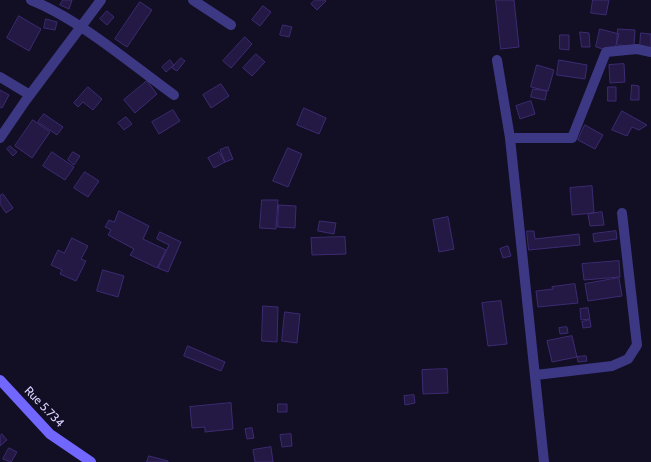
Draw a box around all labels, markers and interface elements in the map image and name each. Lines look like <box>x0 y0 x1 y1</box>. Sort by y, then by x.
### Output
street label: Rue 5.734 <box>21 384 67 430</box>

